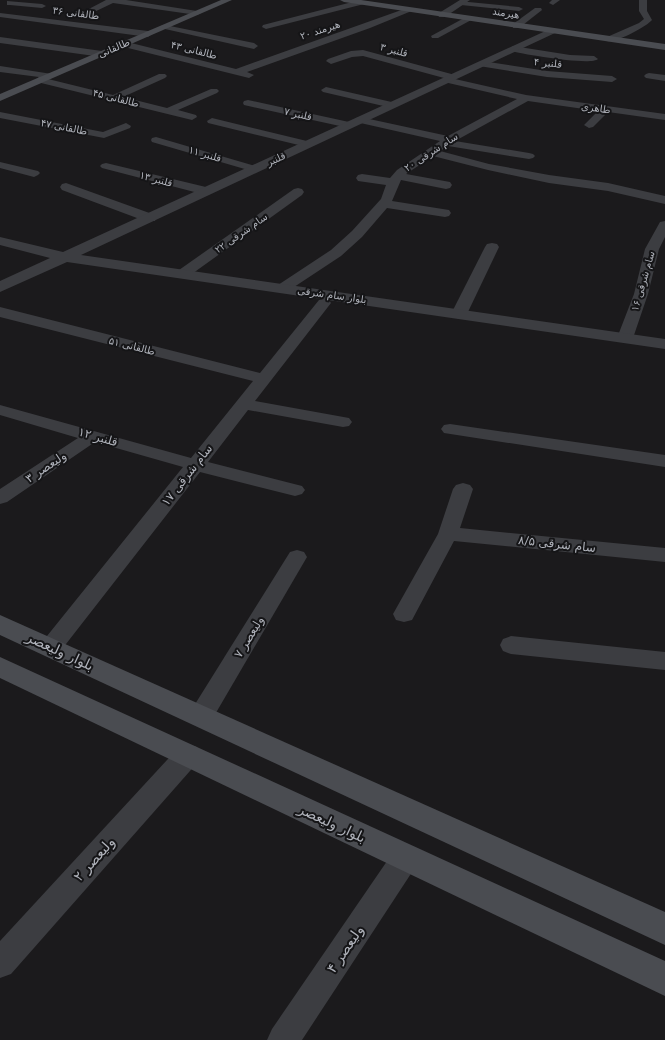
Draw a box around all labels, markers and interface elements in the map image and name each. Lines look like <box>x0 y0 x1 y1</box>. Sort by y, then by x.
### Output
street label: طالقانی ۳۶ <box>52 5 100 21</box>
street label: هیرمند <box>492 5 520 21</box>
street label: هیرمند ۲۰ <box>299 18 341 42</box>
street label: طالقانی <box>97 36 132 60</box>
street label: طالقانی ۴۳ <box>170 39 218 61</box>
street label: قلنبر ۳ <box>379 41 409 59</box>
street label: قلنبر ۴ <box>533 56 563 70</box>
street label: طالقانی ۴۵ <box>92 87 140 109</box>
street label: طاهری <box>581 100 611 116</box>
street label: قلنبر ۷ <box>283 105 313 123</box>
street label: طالقانی ۴۷ <box>40 117 88 137</box>
street label: سام شرقی ۲۰ <box>402 131 460 173</box>
street label: قلنبر ۱۱ <box>187 144 223 164</box>
street label: قلنبر <box>264 150 287 169</box>
street label: قلنبر ۱۳ <box>138 169 174 189</box>
street label: سام شرقی ۲۲ <box>213 211 269 255</box>
street label: سام شرقی ۱۶ <box>629 250 657 312</box>
street label: بلوار سام شرقی <box>297 285 367 305</box>
street label: طالقانی ۵۱ <box>108 335 156 357</box>
street label: قلنبر ۱۲ <box>76 425 119 450</box>
street label: سام شرقی ۱۷ <box>159 442 216 509</box>
street label: ولیعصر ۳ <box>23 448 70 487</box>
street label: سام شرقی ۸/۵ <box>517 533 597 556</box>
street label: ولیعصر ۷ <box>231 614 268 661</box>
street label: بلوار ولیعصر <box>22 628 96 675</box>
street label: بلوار ولیعصر <box>294 800 368 847</box>
street label: ولیعصر ۲ <box>70 834 119 885</box>
street label: ولیعصر ۴ <box>323 922 368 976</box>

